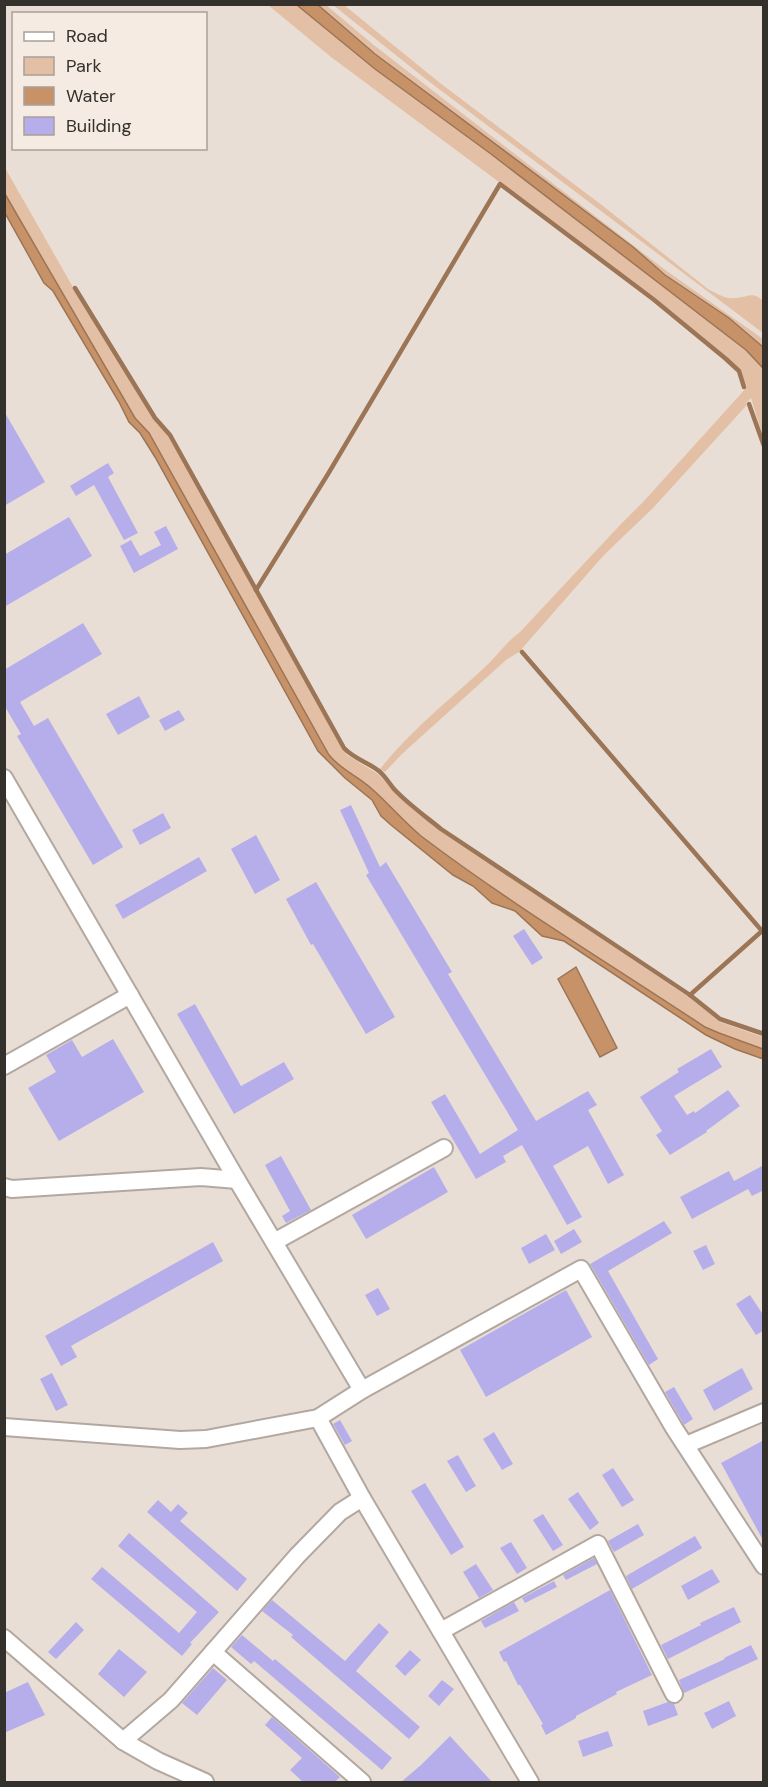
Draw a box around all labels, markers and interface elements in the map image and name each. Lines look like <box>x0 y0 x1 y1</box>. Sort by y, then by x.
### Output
legend <box>12 12 207 150</box>
text: Road <box>66 24 108 48</box>
text: Park <box>66 54 102 78</box>
text: Water <box>66 84 116 108</box>
text: Building <box>66 114 131 138</box>

